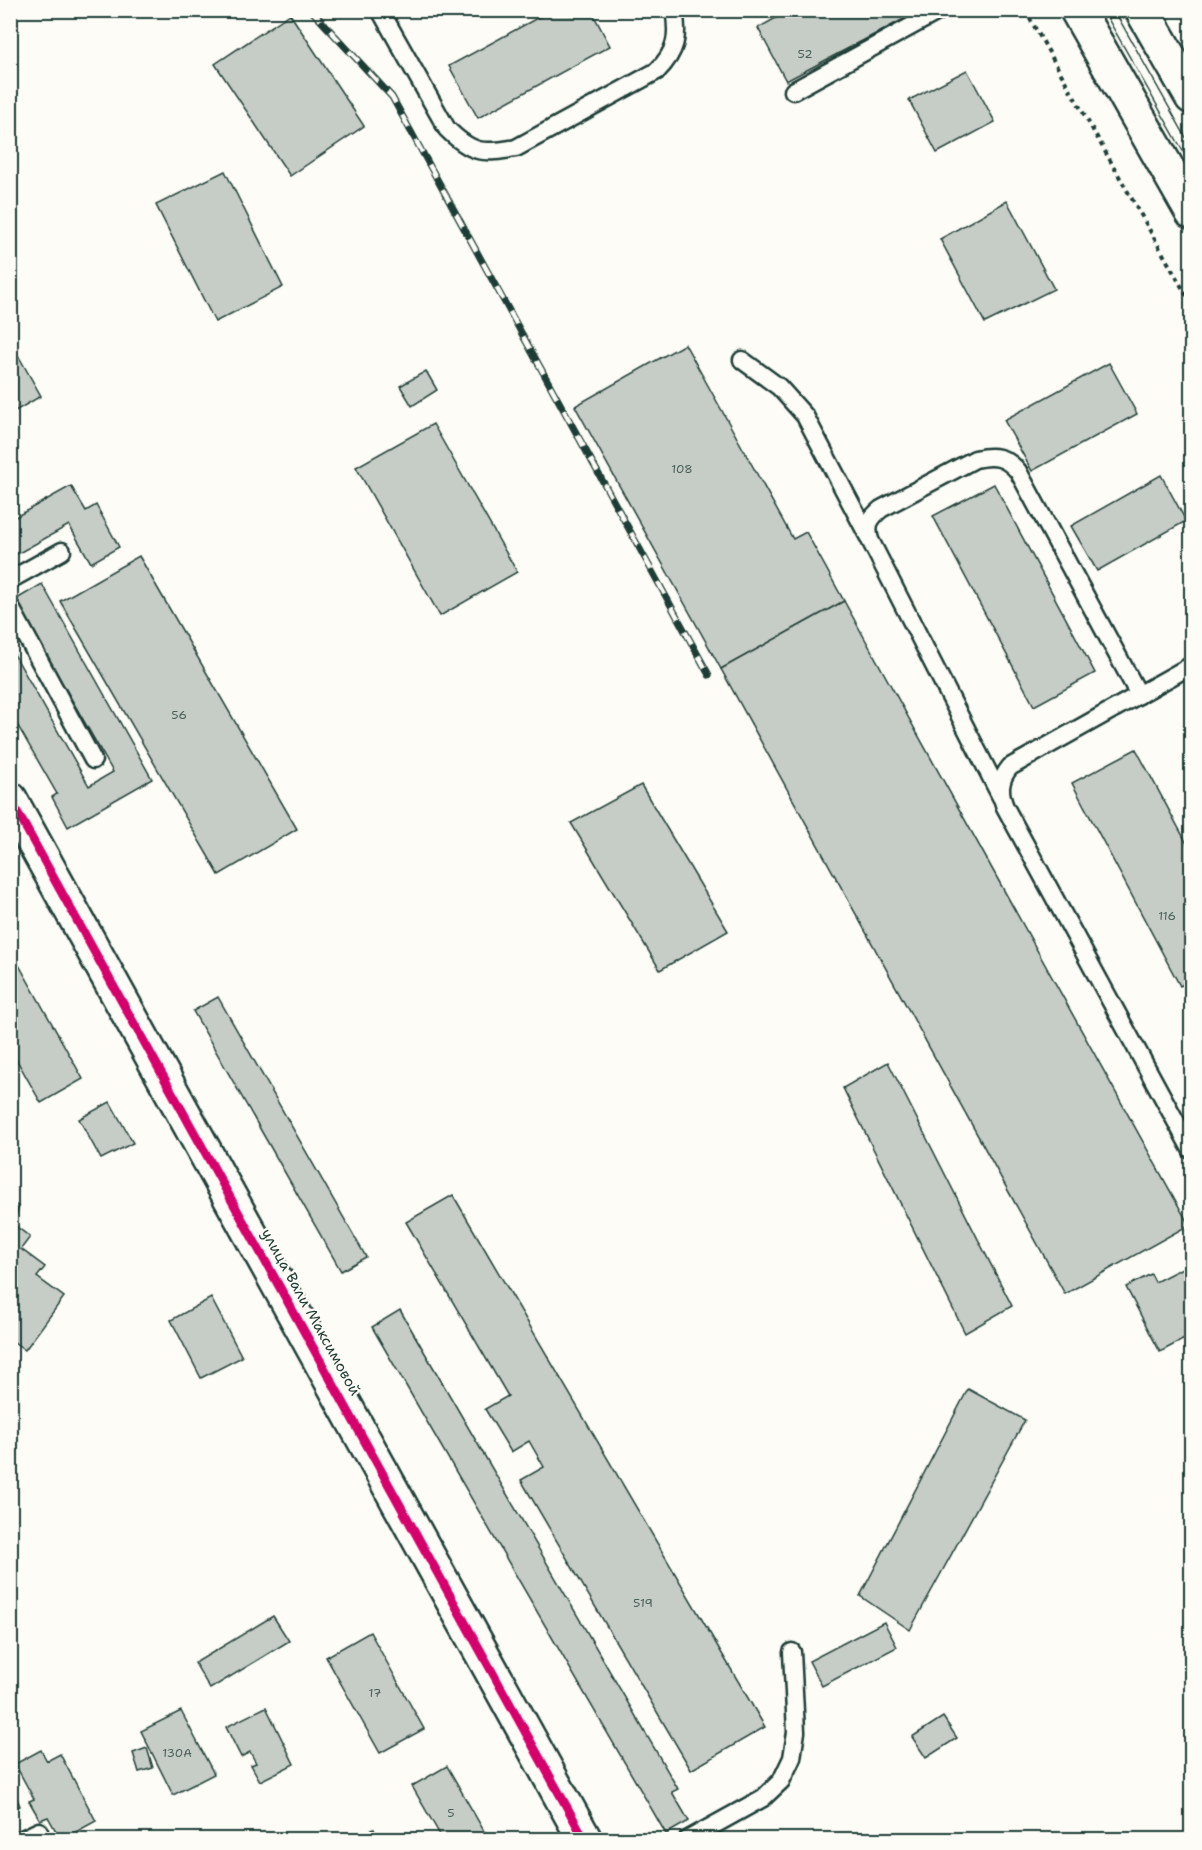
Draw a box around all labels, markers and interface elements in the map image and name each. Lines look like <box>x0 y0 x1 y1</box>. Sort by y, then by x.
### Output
house number: 52 <box>797 46 813 62</box>
house number: 108 <box>671 461 693 477</box>
house number: 56 <box>171 707 187 723</box>
house number: 116 <box>1158 908 1176 924</box>
street label: улица Вали Максимовой <box>257 1225 365 1399</box>
house number: 519 <box>633 1595 653 1611</box>
house number: 17 <box>369 1685 381 1701</box>
house number: 130А <box>162 1745 192 1761</box>
house number: 5 <box>447 1805 455 1821</box>

